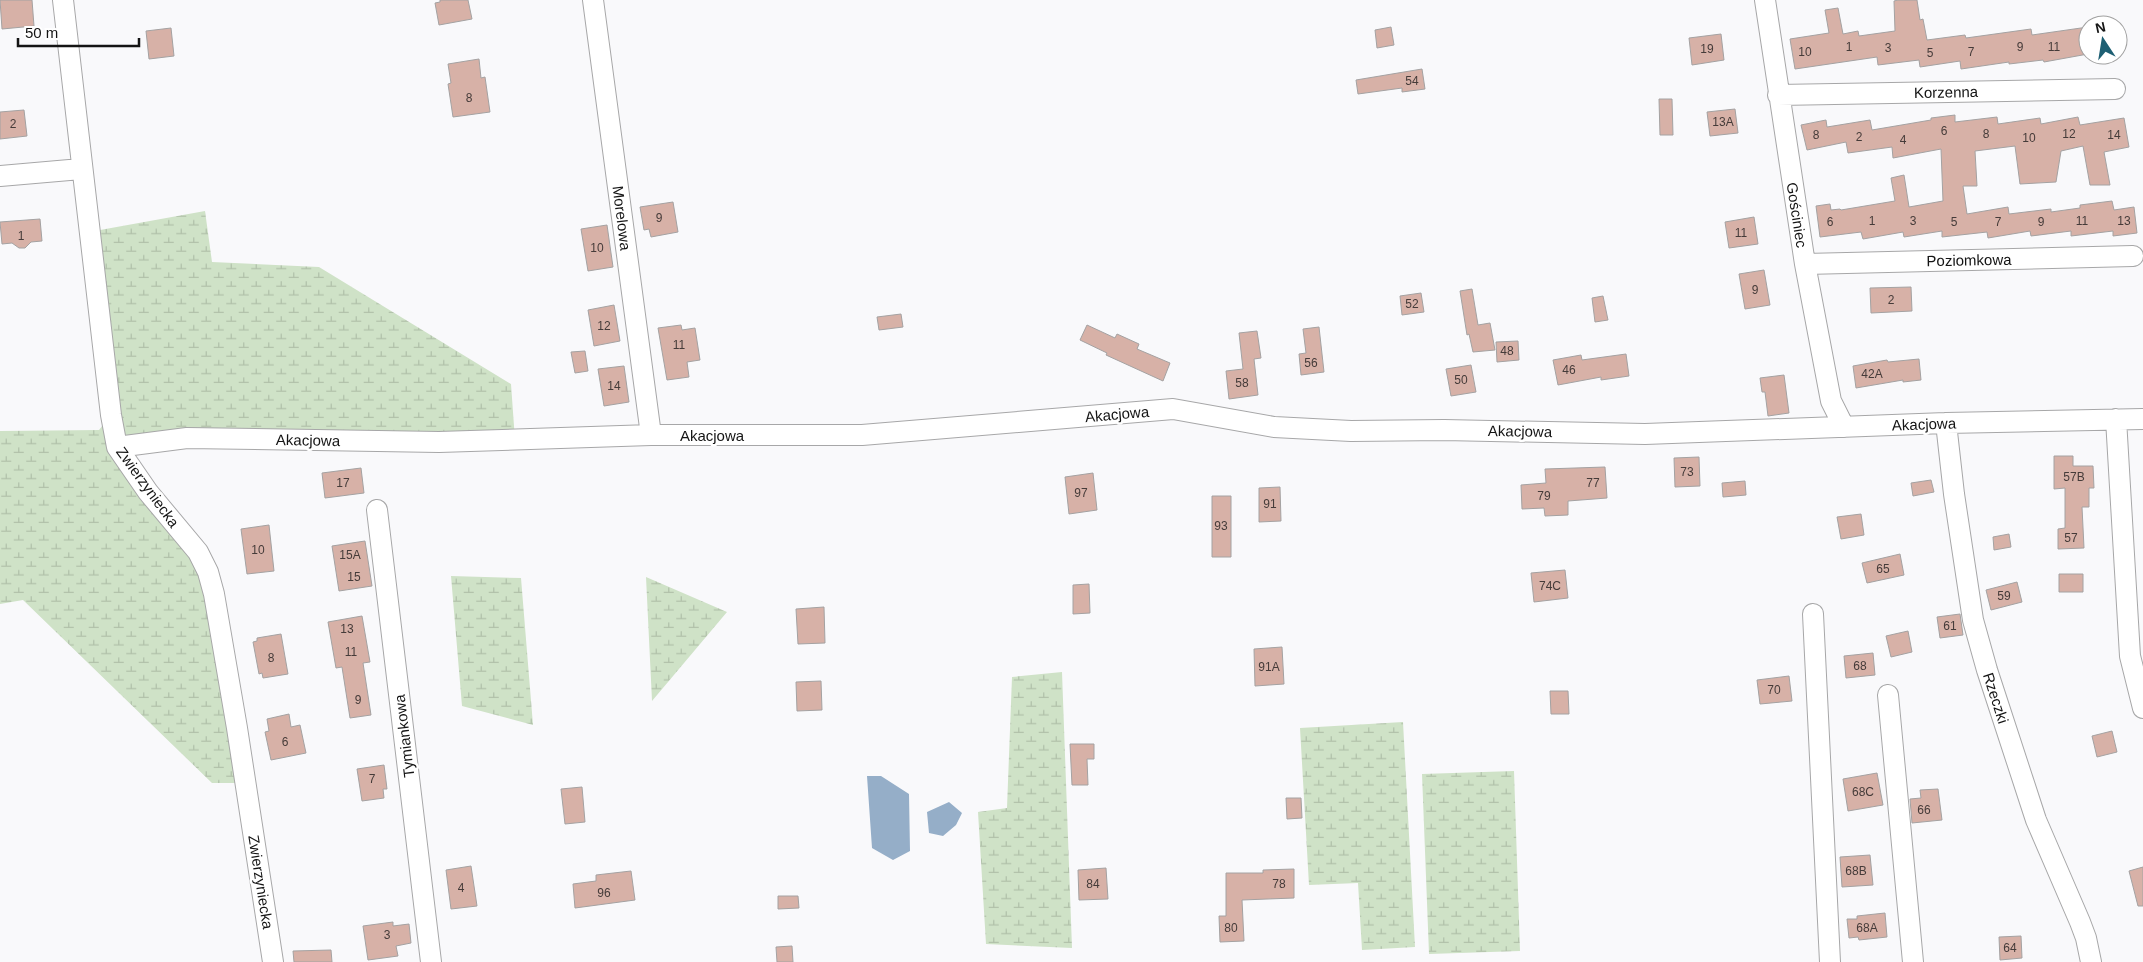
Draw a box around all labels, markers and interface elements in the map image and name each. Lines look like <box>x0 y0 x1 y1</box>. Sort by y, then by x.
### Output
scale bar <box>18 15 139 47</box>
north arrow <box>2078 15 2128 65</box>
text: N <box>2094 18 2107 36</box>
text: 50 m <box>25 24 58 41</box>
house number: 1 <box>1846 40 1853 54</box>
house number: 9 <box>2017 40 2024 54</box>
house number: 11 <box>2048 40 2061 54</box>
house number: 3 <box>1885 41 1892 55</box>
house number: 19 <box>1700 42 1714 56</box>
house number: 10 <box>1798 45 1812 59</box>
house number: 7 <box>1968 45 1975 59</box>
house number: 5 <box>1927 46 1934 60</box>
house number: 54 <box>1405 74 1419 88</box>
street label: Korzenna <box>1914 83 1979 101</box>
house number: 8 <box>466 91 473 105</box>
house number: 13A <box>1712 115 1734 129</box>
house number: 2 <box>10 117 17 131</box>
house number: 6 <box>1941 124 1948 138</box>
house number: 8 <box>1983 127 1990 141</box>
house number: 12 <box>2062 127 2076 141</box>
house number: 8 <box>1813 128 1820 142</box>
house number: 14 <box>2107 128 2121 142</box>
house number: 2 <box>1856 130 1863 144</box>
house number: 10 <box>2022 131 2036 145</box>
house number: 4 <box>1900 133 1907 147</box>
street label: Gościniec <box>1783 181 1811 249</box>
street label: Morelowa <box>610 185 634 252</box>
house number: 9 <box>656 211 663 225</box>
house number: 1 <box>1869 214 1876 228</box>
house number: 3 <box>1910 214 1917 228</box>
house number: 11 <box>2076 214 2089 228</box>
house number: 13 <box>2117 214 2131 228</box>
house number: 6 <box>1827 215 1834 229</box>
house number: 5 <box>1951 215 1958 229</box>
house number: 7 <box>1995 215 2002 229</box>
house number: 9 <box>2038 215 2045 229</box>
house number: 11 <box>1735 226 1748 240</box>
house number: 1 <box>18 229 25 243</box>
house number: 10 <box>590 241 604 255</box>
street label: Poziomkowa <box>1926 251 2012 269</box>
house number: 9 <box>1752 283 1759 297</box>
house number: 2 <box>1888 293 1895 307</box>
house number: 52 <box>1405 297 1419 311</box>
house number: 12 <box>597 319 611 333</box>
house number: 11 <box>673 338 686 352</box>
house number: 48 <box>1500 344 1514 358</box>
house number: 56 <box>1304 356 1318 370</box>
house number: 46 <box>1562 363 1576 377</box>
house number: 42A <box>1861 367 1883 381</box>
house number: 50 <box>1454 373 1468 387</box>
house number: 58 <box>1235 376 1249 390</box>
house number: 14 <box>607 379 621 393</box>
street label: Akacjowa <box>1084 403 1150 425</box>
street label: Akacjowa <box>1892 414 1957 434</box>
street label: Akacjowa <box>1488 422 1553 440</box>
street label: Akacjowa <box>680 427 745 444</box>
street label: Akacjowa <box>276 431 341 449</box>
street label: Zwierzyniecka <box>113 444 183 531</box>
house number: 73 <box>1680 465 1694 479</box>
house number: 57B <box>2063 470 2085 484</box>
house number: 17 <box>336 476 350 490</box>
house number: 77 <box>1586 476 1600 490</box>
house number: 97 <box>1074 486 1088 500</box>
house number: 79 <box>1537 489 1551 503</box>
house number: 91 <box>1263 497 1277 511</box>
house number: 93 <box>1214 519 1228 533</box>
house number: 57 <box>2064 531 2078 545</box>
house number: 10 <box>251 543 265 557</box>
house number: 15A <box>339 548 361 562</box>
house number: 65 <box>1876 562 1890 576</box>
house number: 15 <box>347 570 361 584</box>
house number: 74C <box>1539 579 1561 593</box>
house number: 59 <box>1997 589 2011 603</box>
house number: 61 <box>1943 619 1957 633</box>
house number: 13 <box>340 622 354 636</box>
house number: 11 <box>345 645 358 659</box>
house number: 8 <box>268 651 275 665</box>
house number: 68 <box>1853 659 1867 673</box>
house number: 91A <box>1258 660 1280 674</box>
street label: Rzeczki <box>1980 670 2012 726</box>
house number: 70 <box>1767 683 1781 697</box>
house number: 9 <box>355 693 362 707</box>
street label: Tymiankowa <box>390 693 418 778</box>
house number: 6 <box>282 735 289 749</box>
house number: 7 <box>369 772 376 786</box>
house number: 68C <box>1852 785 1874 799</box>
house number: 66 <box>1917 803 1931 817</box>
street label: Zwierzyniecka <box>245 834 277 931</box>
house number: 68B <box>1845 864 1867 878</box>
house number: 84 <box>1086 877 1100 891</box>
house number: 78 <box>1272 877 1286 891</box>
house number: 4 <box>458 881 465 895</box>
house number: 96 <box>597 886 611 900</box>
house number: 80 <box>1224 921 1238 935</box>
house number: 68A <box>1856 921 1878 935</box>
house number: 3 <box>384 928 391 942</box>
house number: 64 <box>2003 941 2017 955</box>

